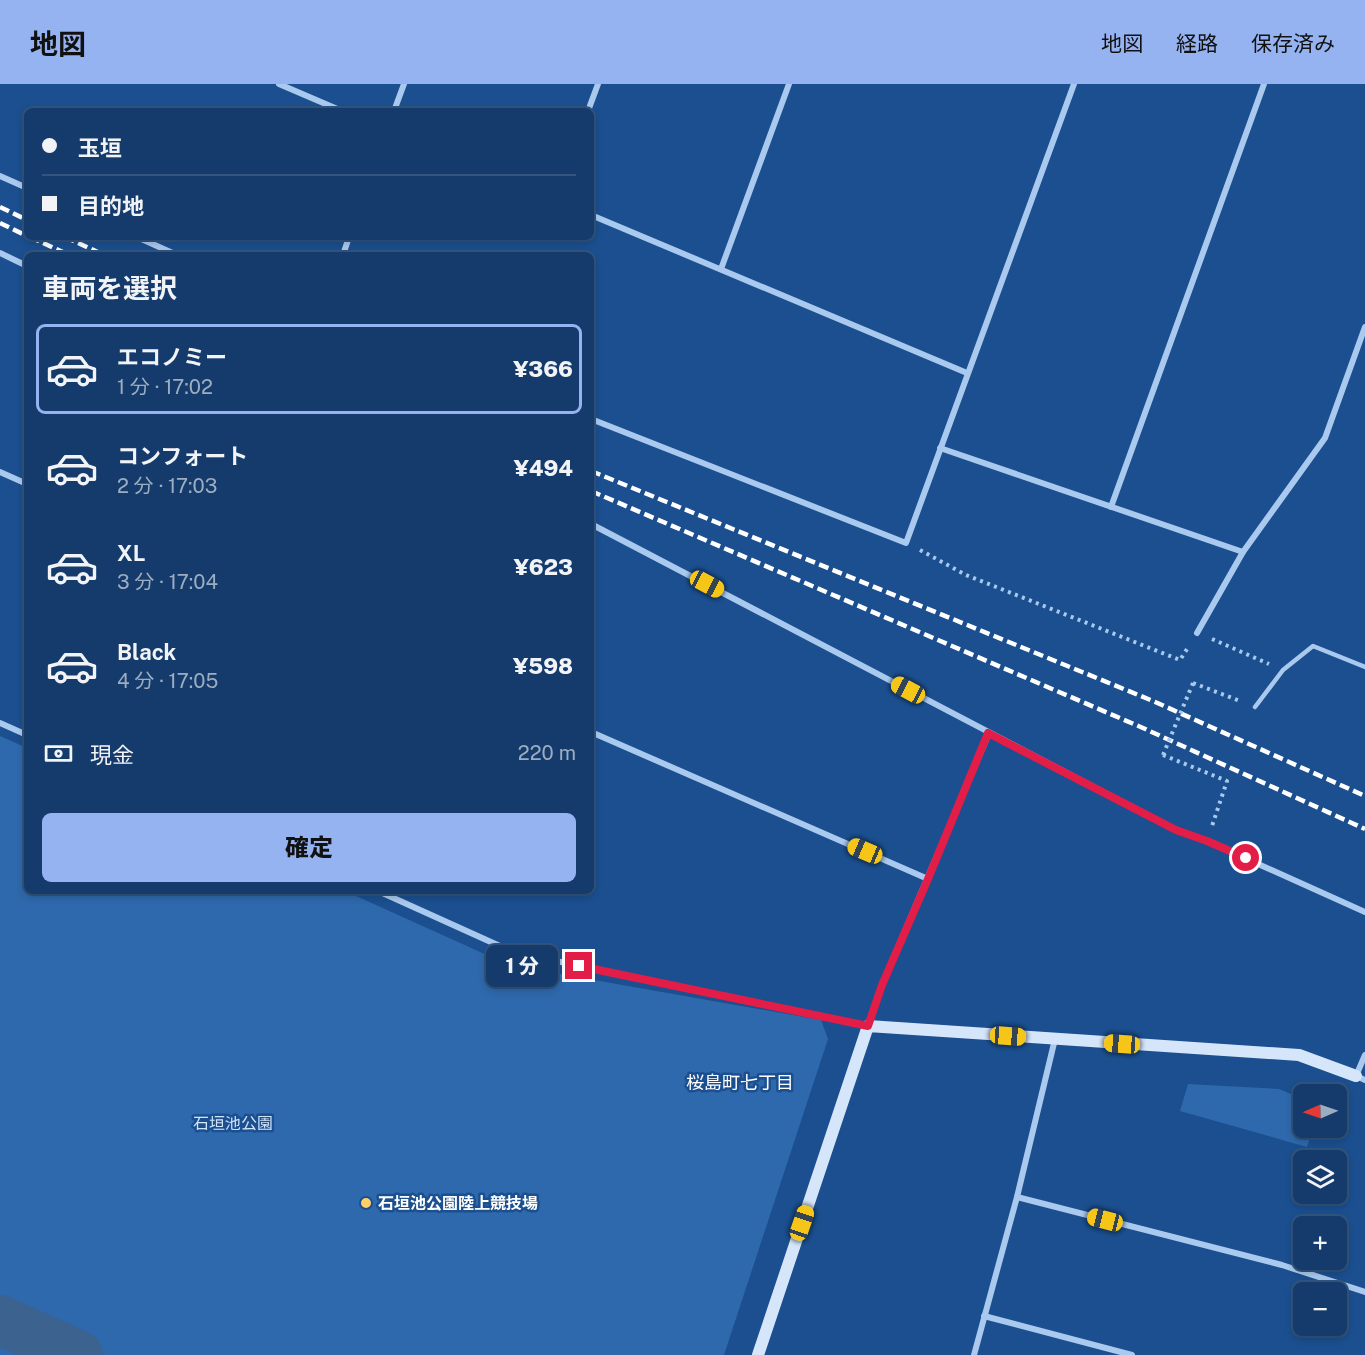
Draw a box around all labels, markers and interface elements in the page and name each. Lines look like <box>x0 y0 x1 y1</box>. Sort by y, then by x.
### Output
text: 地図 <box>30 27 86 60</box>
text: 地図 <box>1101 31 1143 56</box>
text: 経路 <box>1176 31 1218 56</box>
text: 保存済み <box>1251 31 1335 56</box>
text: 玉垣 <box>78 135 122 161</box>
text: 目的地 <box>78 193 144 219</box>
text: 車両を選択 <box>42 272 177 304</box>
icon: car <box>45 342 99 396</box>
text: エコノミー <box>117 344 227 370</box>
text: ¥366 <box>513 356 573 382</box>
text: 1 分 · 17:02 <box>117 375 213 399</box>
icon: car <box>45 441 99 495</box>
text: コンフォート <box>117 443 248 469</box>
text: ¥494 <box>514 455 573 481</box>
text: 2 分 · 17:03 <box>117 474 217 498</box>
icon: car <box>45 540 99 594</box>
text: XL <box>117 540 145 566</box>
text: ¥623 <box>514 554 573 580</box>
car <box>687 568 727 600</box>
text: 3 分 · 17:04 <box>117 570 218 594</box>
icon: car <box>45 639 99 693</box>
text: Black <box>117 639 176 665</box>
text: ¥598 <box>513 653 573 679</box>
text: 4 分 · 17:05 <box>117 669 218 693</box>
car <box>888 674 928 706</box>
icon: cash <box>42 737 75 770</box>
text: 220 m <box>518 741 576 765</box>
text: 現金 <box>90 742 134 768</box>
button: 確定 <box>42 813 576 882</box>
car <box>845 836 885 866</box>
route start <box>1232 844 1259 871</box>
callout: 1 分 <box>486 945 558 987</box>
route end <box>565 952 592 979</box>
text: 1 分 <box>505 954 539 978</box>
car <box>989 1026 1027 1046</box>
car <box>1103 1034 1141 1054</box>
district label: 桜島町七丁目 <box>686 1072 794 1093</box>
north arrow <box>1293 1084 1347 1138</box>
map controls <box>1293 1084 1347 1336</box>
park label: 石垣池公園 <box>193 1114 273 1133</box>
button: layers <box>1293 1150 1347 1204</box>
place label: 石垣池公園陸上競技場 <box>378 1194 538 1213</box>
marker: 石垣池公園陸上競技場 <box>359 1196 373 1210</box>
car <box>788 1203 816 1243</box>
car <box>1085 1207 1125 1233</box>
button: + <box>1293 1216 1347 1270</box>
button: − <box>1293 1282 1347 1336</box>

